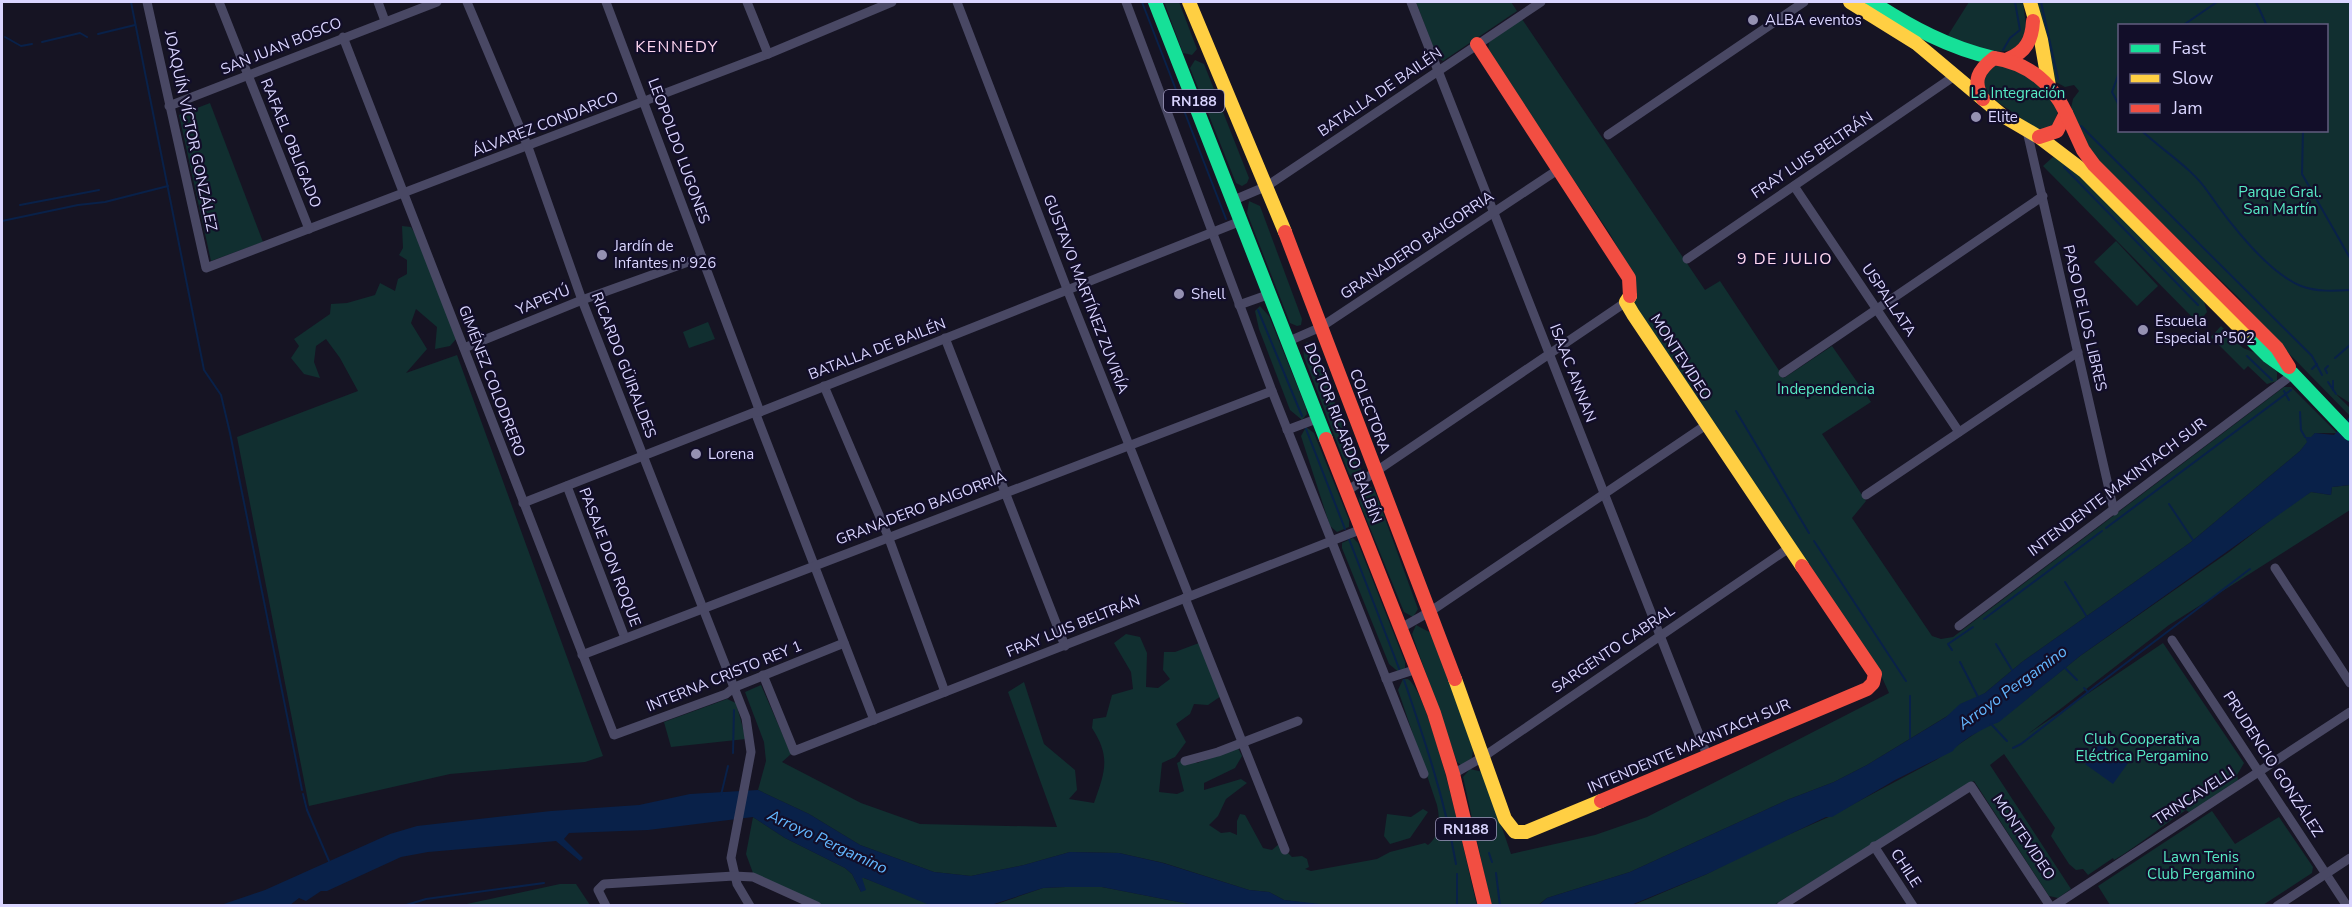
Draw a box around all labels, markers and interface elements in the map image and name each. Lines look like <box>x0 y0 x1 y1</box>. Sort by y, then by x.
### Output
place label: ALBA eventos <box>1765 10 1862 30</box>
street label: SAN JUAN BOSCO <box>218 13 344 79</box>
marker: ALBA eventos <box>1746 13 1760 27</box>
legend <box>2118 24 2328 132</box>
street label: JOAQUÍN VÍCTOR GONZÁLEZ <box>160 28 222 233</box>
district label: KENNEDY <box>635 36 719 58</box>
text: Fast <box>2172 36 2207 60</box>
street label: BATALLA DE BAILÉN <box>1314 43 1446 141</box>
text: Slow <box>2172 66 2213 90</box>
street label: RAFAEL OBLIGADO <box>256 75 326 211</box>
street label: LEOPOLDO LUGONES <box>643 75 715 227</box>
park label: La Integración <box>1971 83 2065 103</box>
street label: ÁLVAREZ CONDARCO <box>469 87 621 161</box>
road number: RN188 <box>1164 90 1224 112</box>
text: Jam <box>2171 96 2203 120</box>
street label: FRAY LUIS BELTRÁN <box>1747 107 1877 203</box>
place label: Elite <box>1988 107 2018 127</box>
marker: Elite <box>1969 110 1983 124</box>
park label: Parque Gral. San Martín <box>2238 182 2322 219</box>
street label: GRANADERO BAIGORRIA <box>1336 186 1498 304</box>
street label: GUSTAVO MARTÍNEZ ZUVIRÍA <box>1039 192 1133 397</box>
place label: Jardín de Infantes nº 926 <box>613 236 716 273</box>
street label: PASO DE LOS LIBRES <box>2058 243 2112 393</box>
marker: Jardín de Infantes nº 926 <box>595 248 609 262</box>
district label: 9 DE JULIO <box>1737 248 1833 270</box>
street label: USPALLATA <box>1857 260 1921 341</box>
street label: YAPEYÚ <box>512 279 573 320</box>
place label: Shell <box>1191 284 1226 304</box>
marker: Shell <box>1172 287 1186 301</box>
street label: RICARDO GÜIRALDES <box>587 289 661 441</box>
street label: GIMÉNEZ COLODRERO <box>454 302 530 460</box>
street label: MONTEVIDEO <box>1646 310 1716 404</box>
place label: Escuela Especial n°502 <box>2155 311 2255 348</box>
street label: BATALLA DE BAILÉN <box>805 314 949 384</box>
street label: ISAAC ANNAN <box>1545 321 1601 425</box>
marker: Escuela Especial n°502 <box>2136 323 2150 337</box>
street label: DOCTOR RICARDO BALBÍN <box>1299 340 1387 526</box>
street label: COLECTORA <box>1345 366 1395 456</box>
park label: Independencia <box>1777 379 1875 399</box>
street label: INTENDENTE MAKINTACH SUR <box>2024 413 2210 561</box>
place label: Lorena <box>708 444 754 464</box>
marker: Lorena <box>689 447 703 461</box>
street label: GRANADERO BAIGORRIA <box>833 466 1009 550</box>
street label: PASAJE DON ROQUE <box>574 485 646 629</box>
street label: FRAY LUIS BELTRÁN <box>1003 590 1143 662</box>
street label: SARGENTO CABRAL <box>1548 600 1678 698</box>
street label: INTERNA CRISTO REY 1 <box>643 636 805 716</box>
water label: Arroyo Pergamino <box>1953 641 2072 736</box>
street label: PRUDENCIO GONZÁLEZ <box>2218 687 2328 841</box>
street label: INTENDENTE MAKINTACH SUR <box>1584 694 1794 798</box>
park label: Club Cooperativa Eléctrica Pergamino <box>2075 729 2209 766</box>
street label: TRINCAVELLI <box>2149 762 2239 830</box>
street label: MONTEVIDEO <box>1988 791 2060 883</box>
water label: Arroyo Pergamino <box>763 804 891 879</box>
road number: RN188 <box>1436 818 1496 840</box>
street label: CHILE <box>1886 845 1926 891</box>
park label: Lawn Tenis Club Pergamino <box>2147 847 2255 884</box>

